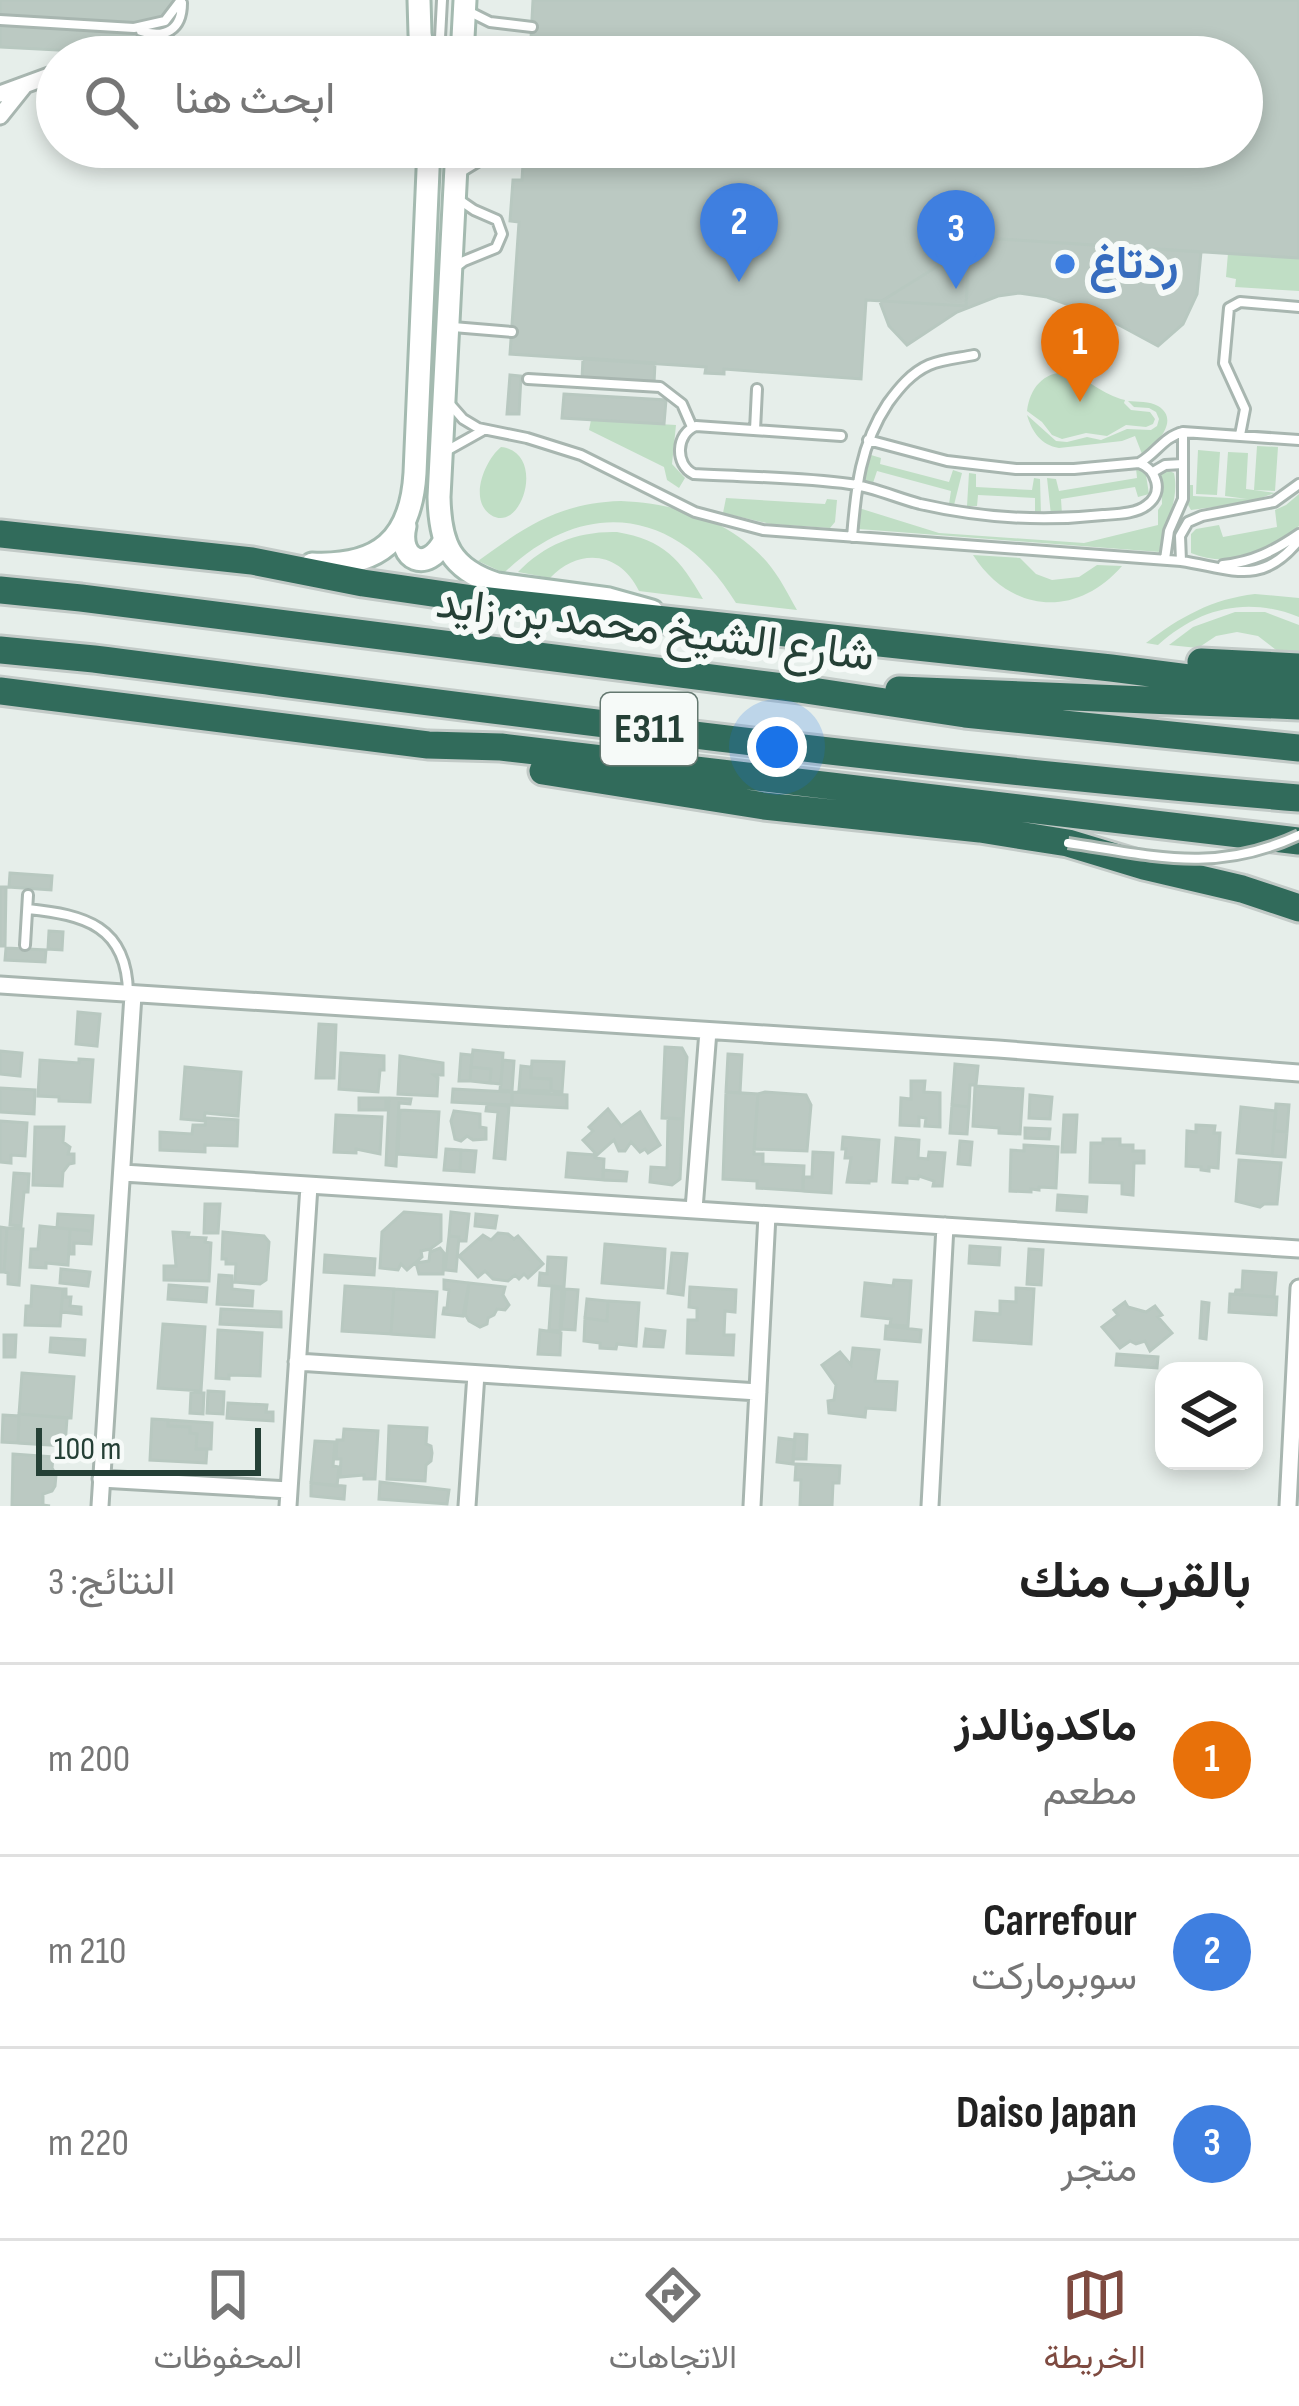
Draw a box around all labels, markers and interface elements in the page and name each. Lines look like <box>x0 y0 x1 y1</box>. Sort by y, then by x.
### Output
search box <box>36 36 1263 168</box>
icon: search <box>78 69 144 135</box>
text: ابحث هنا <box>174 72 336 127</box>
pin: 2 <box>700 183 778 282</box>
pin: 3 <box>917 190 995 289</box>
place label: ردتاغ <box>1089 237 1179 293</box>
marker: ردتاغ <box>1052 251 1078 277</box>
pin: 1 <box>1041 303 1119 402</box>
street label: شارع الشيخ محمد بن زايد <box>433 576 877 685</box>
road number: E311 <box>601 693 697 765</box>
your location <box>747 717 807 777</box>
map controls <box>1155 1362 1263 1470</box>
button: layers <box>1155 1362 1263 1470</box>
scale bar <box>36 1422 261 1475</box>
text: 100 m <box>54 1429 121 1469</box>
text: بالقرب منك <box>1019 1551 1251 1612</box>
text: النتائج: 3 <box>48 1559 175 1606</box>
text: ماكدونالدز <box>955 1699 1137 1754</box>
text: 200 m <box>48 1736 130 1783</box>
text: 1 <box>1204 1736 1220 1783</box>
text: مطعم <box>1043 1769 1137 1816</box>
text: Carrefour <box>983 1894 1137 1949</box>
text: 210 m <box>48 1928 126 1975</box>
text: 2 <box>1203 1928 1221 1975</box>
text: سوبرماركت <box>971 1954 1137 2001</box>
text: Daiso Japan <box>956 2086 1137 2141</box>
text: 220 m <box>48 2120 129 2167</box>
text: 3 <box>1203 2120 1221 2167</box>
text: متجر <box>1061 2146 1137 2193</box>
tab: المحفوظات <box>153 2262 302 2386</box>
tab: الاتجاهات <box>609 2262 737 2386</box>
tab: الخريطة <box>1044 2262 1146 2386</box>

